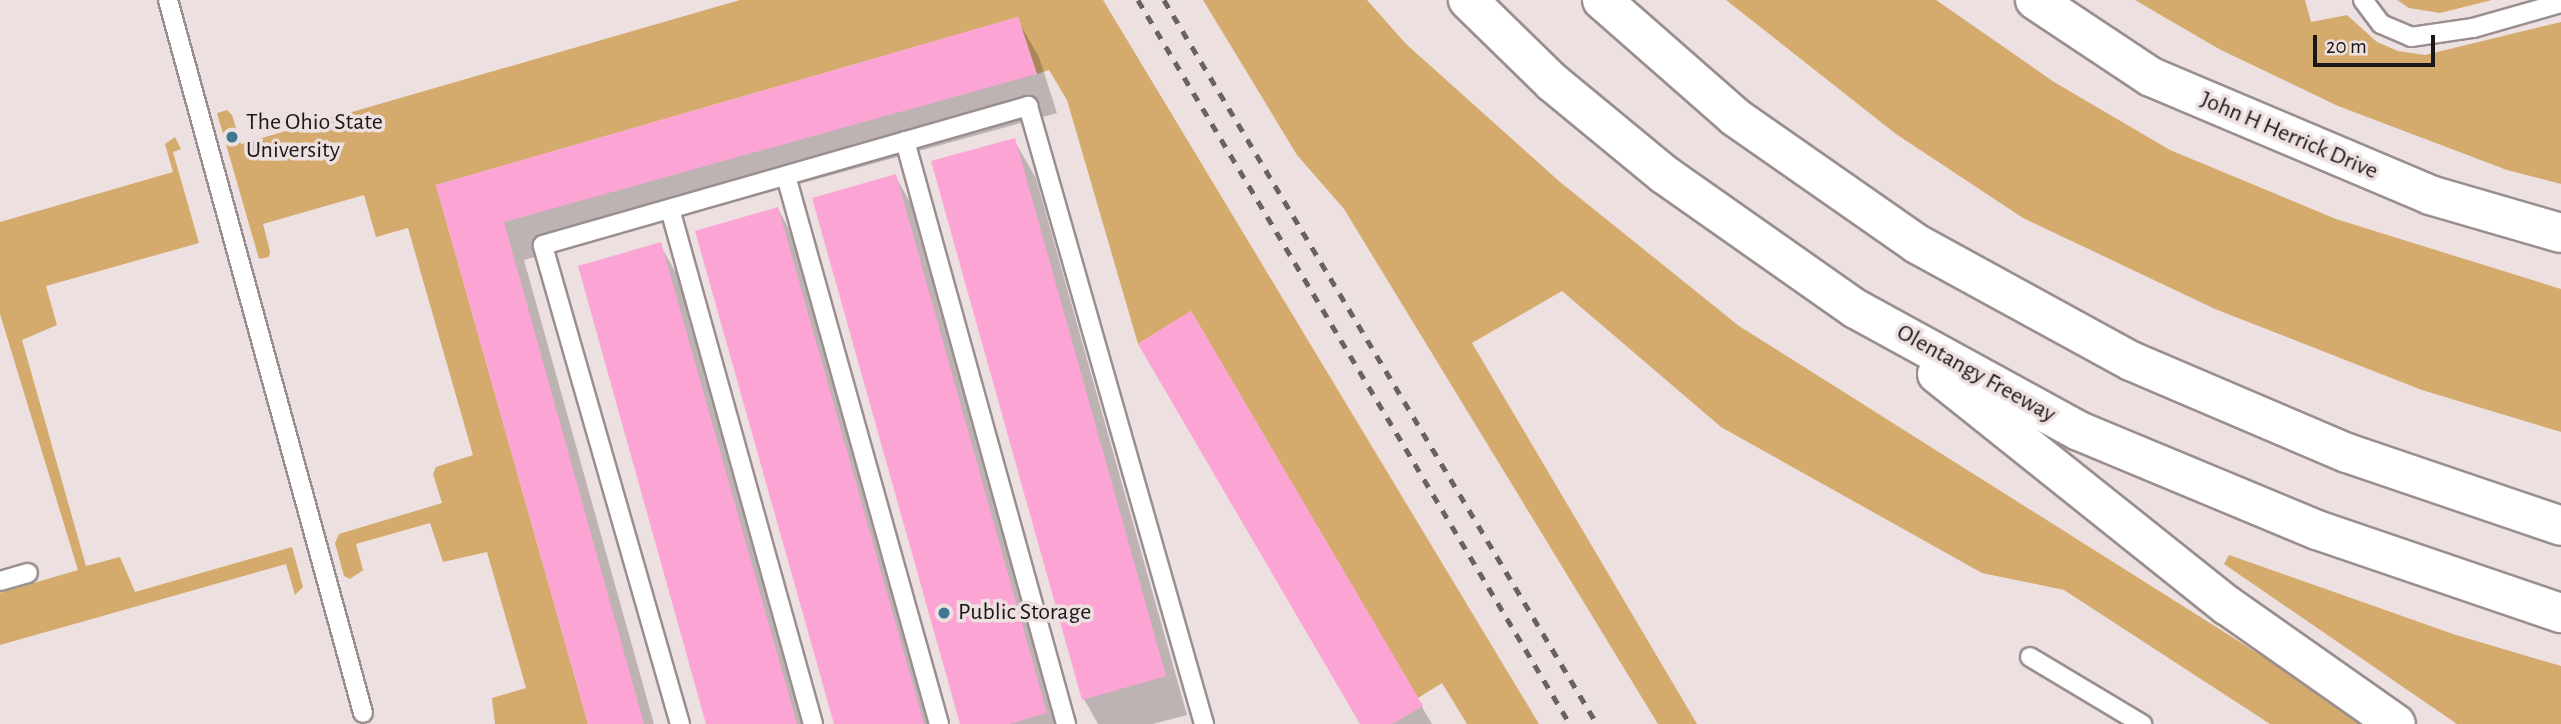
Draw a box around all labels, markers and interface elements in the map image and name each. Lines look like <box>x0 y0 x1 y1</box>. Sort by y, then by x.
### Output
scale bar <box>2316 21 2438 65</box>
text: 20 m <box>2326 36 2367 57</box>
street label: John H Herrick Drive <box>2196 86 2382 186</box>
place label: The Ohio State University <box>246 109 383 165</box>
marker: The Ohio State University <box>224 129 240 145</box>
street label: Olentangy Freeway <box>1891 318 2061 430</box>
place label: Public Storage <box>958 599 1091 627</box>
marker: Public Storage <box>936 605 952 621</box>

